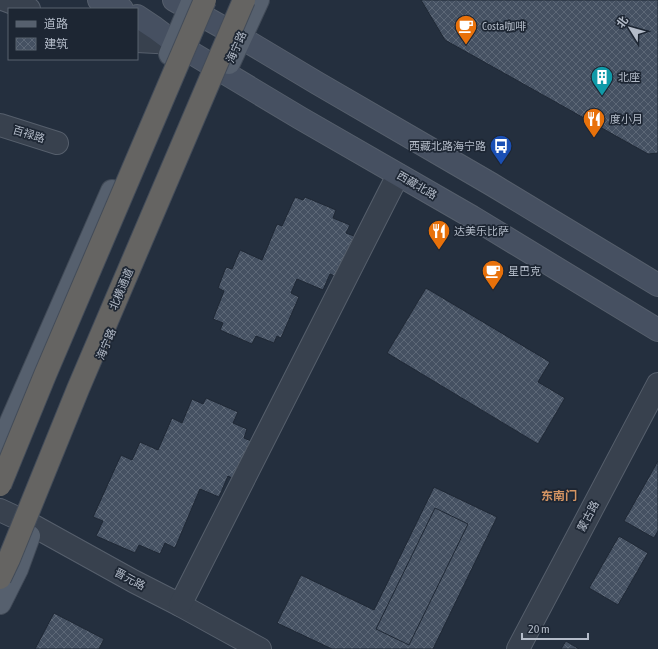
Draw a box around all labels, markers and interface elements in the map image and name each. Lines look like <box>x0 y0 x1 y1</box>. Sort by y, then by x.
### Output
legend <box>8 8 138 60</box>
north arrow <box>610 8 650 48</box>
cafe icon: Costa咖啡 <box>453 13 479 46</box>
text: 北 <box>614 14 630 30</box>
text: 道路 <box>44 17 68 31</box>
place label: Costa咖啡 <box>482 20 526 32</box>
street label: 海宁路 <box>224 29 248 65</box>
text: 建筑 <box>44 37 68 51</box>
building icon: 北座 <box>589 64 615 97</box>
place label: 北座 <box>618 71 640 83</box>
restaurant icon: 度小月 <box>581 106 607 139</box>
place label: 度小月 <box>610 113 643 125</box>
street label: 百禄路 <box>11 123 47 145</box>
bus stop icon: 西藏北路海宁路 <box>488 133 514 166</box>
place label: 西藏北路海宁路 <box>409 140 486 152</box>
street label: 西藏北路 <box>395 169 439 201</box>
restaurant icon: 达美乐比萨 <box>426 218 452 251</box>
place label: 达美乐比萨 <box>454 225 509 237</box>
cafe icon: 星巴克 <box>480 258 506 291</box>
place label: 星巴克 <box>508 265 541 277</box>
street label: 北横通道 <box>107 266 135 312</box>
street label: 海宁路 <box>94 326 118 362</box>
district label: 东南门 <box>541 489 577 503</box>
street label: 蒙古路 <box>575 499 601 533</box>
street label: 晋元路 <box>113 566 147 592</box>
scale bar <box>522 615 588 641</box>
text: 20 m <box>528 622 550 636</box>

